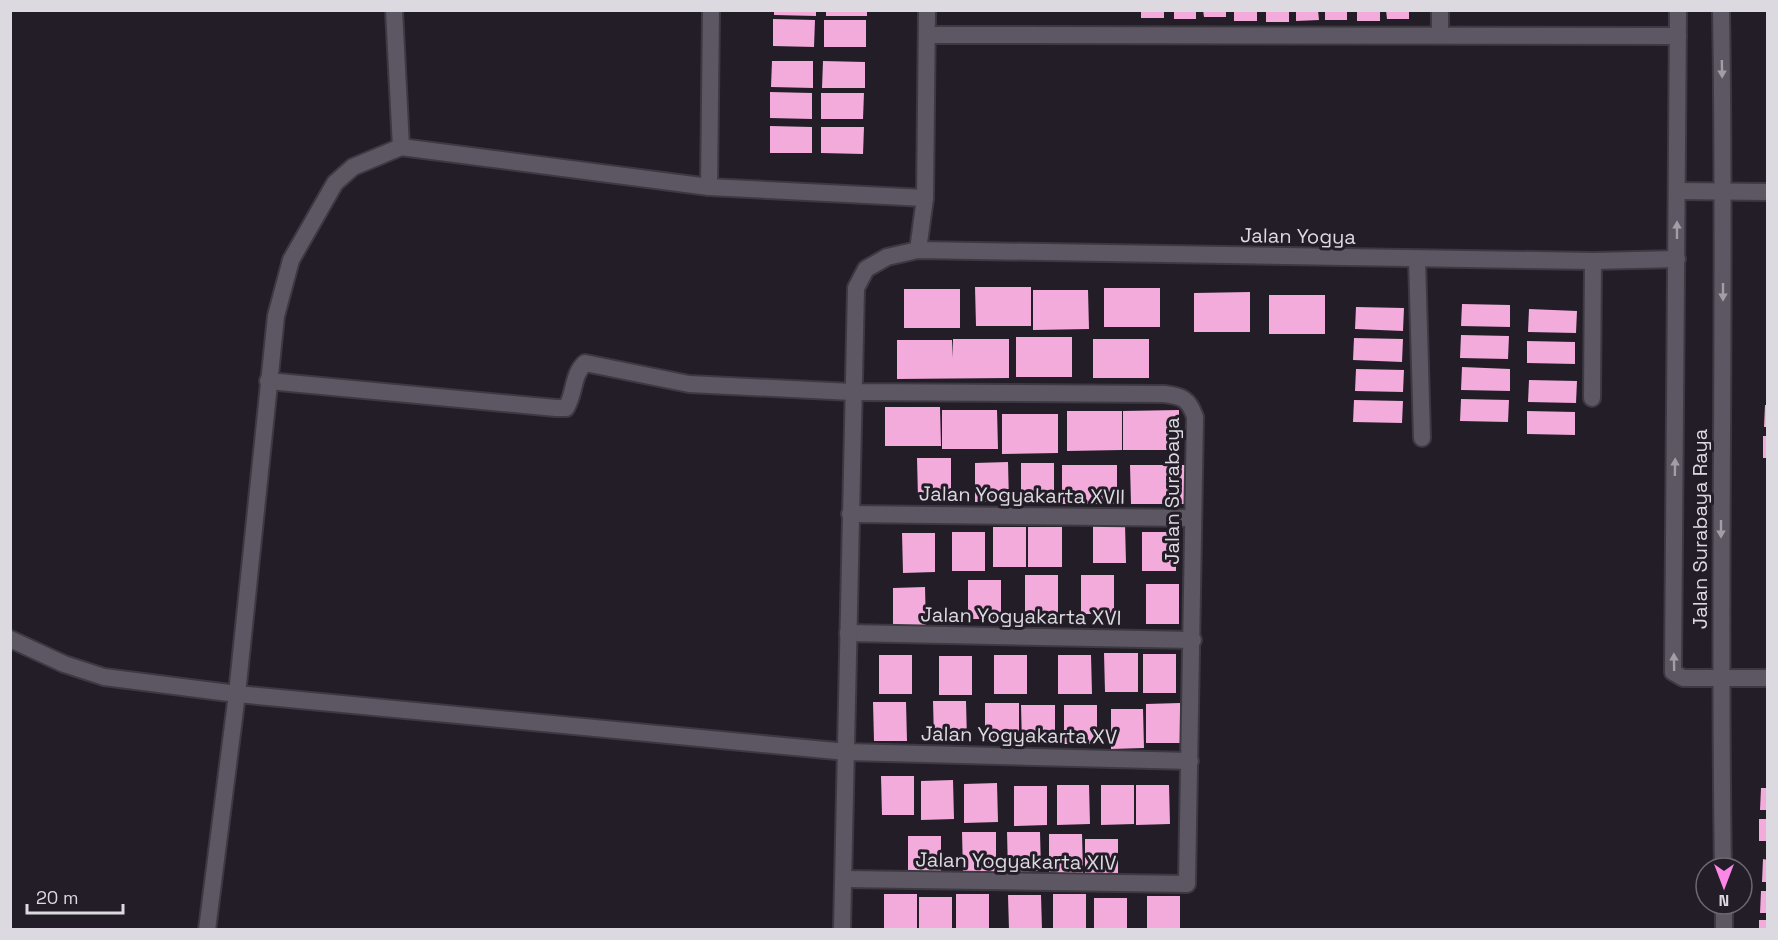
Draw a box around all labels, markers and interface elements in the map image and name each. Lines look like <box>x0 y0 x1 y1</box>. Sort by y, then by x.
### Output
one-way arrow <box>1717 59 1727 78</box>
one-way arrow <box>1672 221 1682 240</box>
street label: Jalan Yogya <box>1240 222 1356 250</box>
one-way arrow <box>1718 282 1728 301</box>
street label: Jalan Surabaya <box>1159 417 1185 565</box>
street label: Jalan Surabaya Raya <box>1687 429 1713 629</box>
one-way arrow <box>1670 458 1680 477</box>
street label: Jalan Yogyakarta XVII <box>919 480 1125 510</box>
one-way arrow <box>1716 519 1726 538</box>
street label: Jalan Yogyakarta XVI <box>920 601 1122 631</box>
one-way arrow <box>1669 652 1679 671</box>
street label: Jalan Yogyakarta XV <box>921 720 1117 750</box>
street label: Jalan Yogyakarta XIV <box>915 846 1117 876</box>
north arrow <box>1694 856 1754 916</box>
scale bar <box>27 877 123 915</box>
text: 20 m <box>36 886 79 909</box>
text: N <box>1719 890 1729 911</box>

